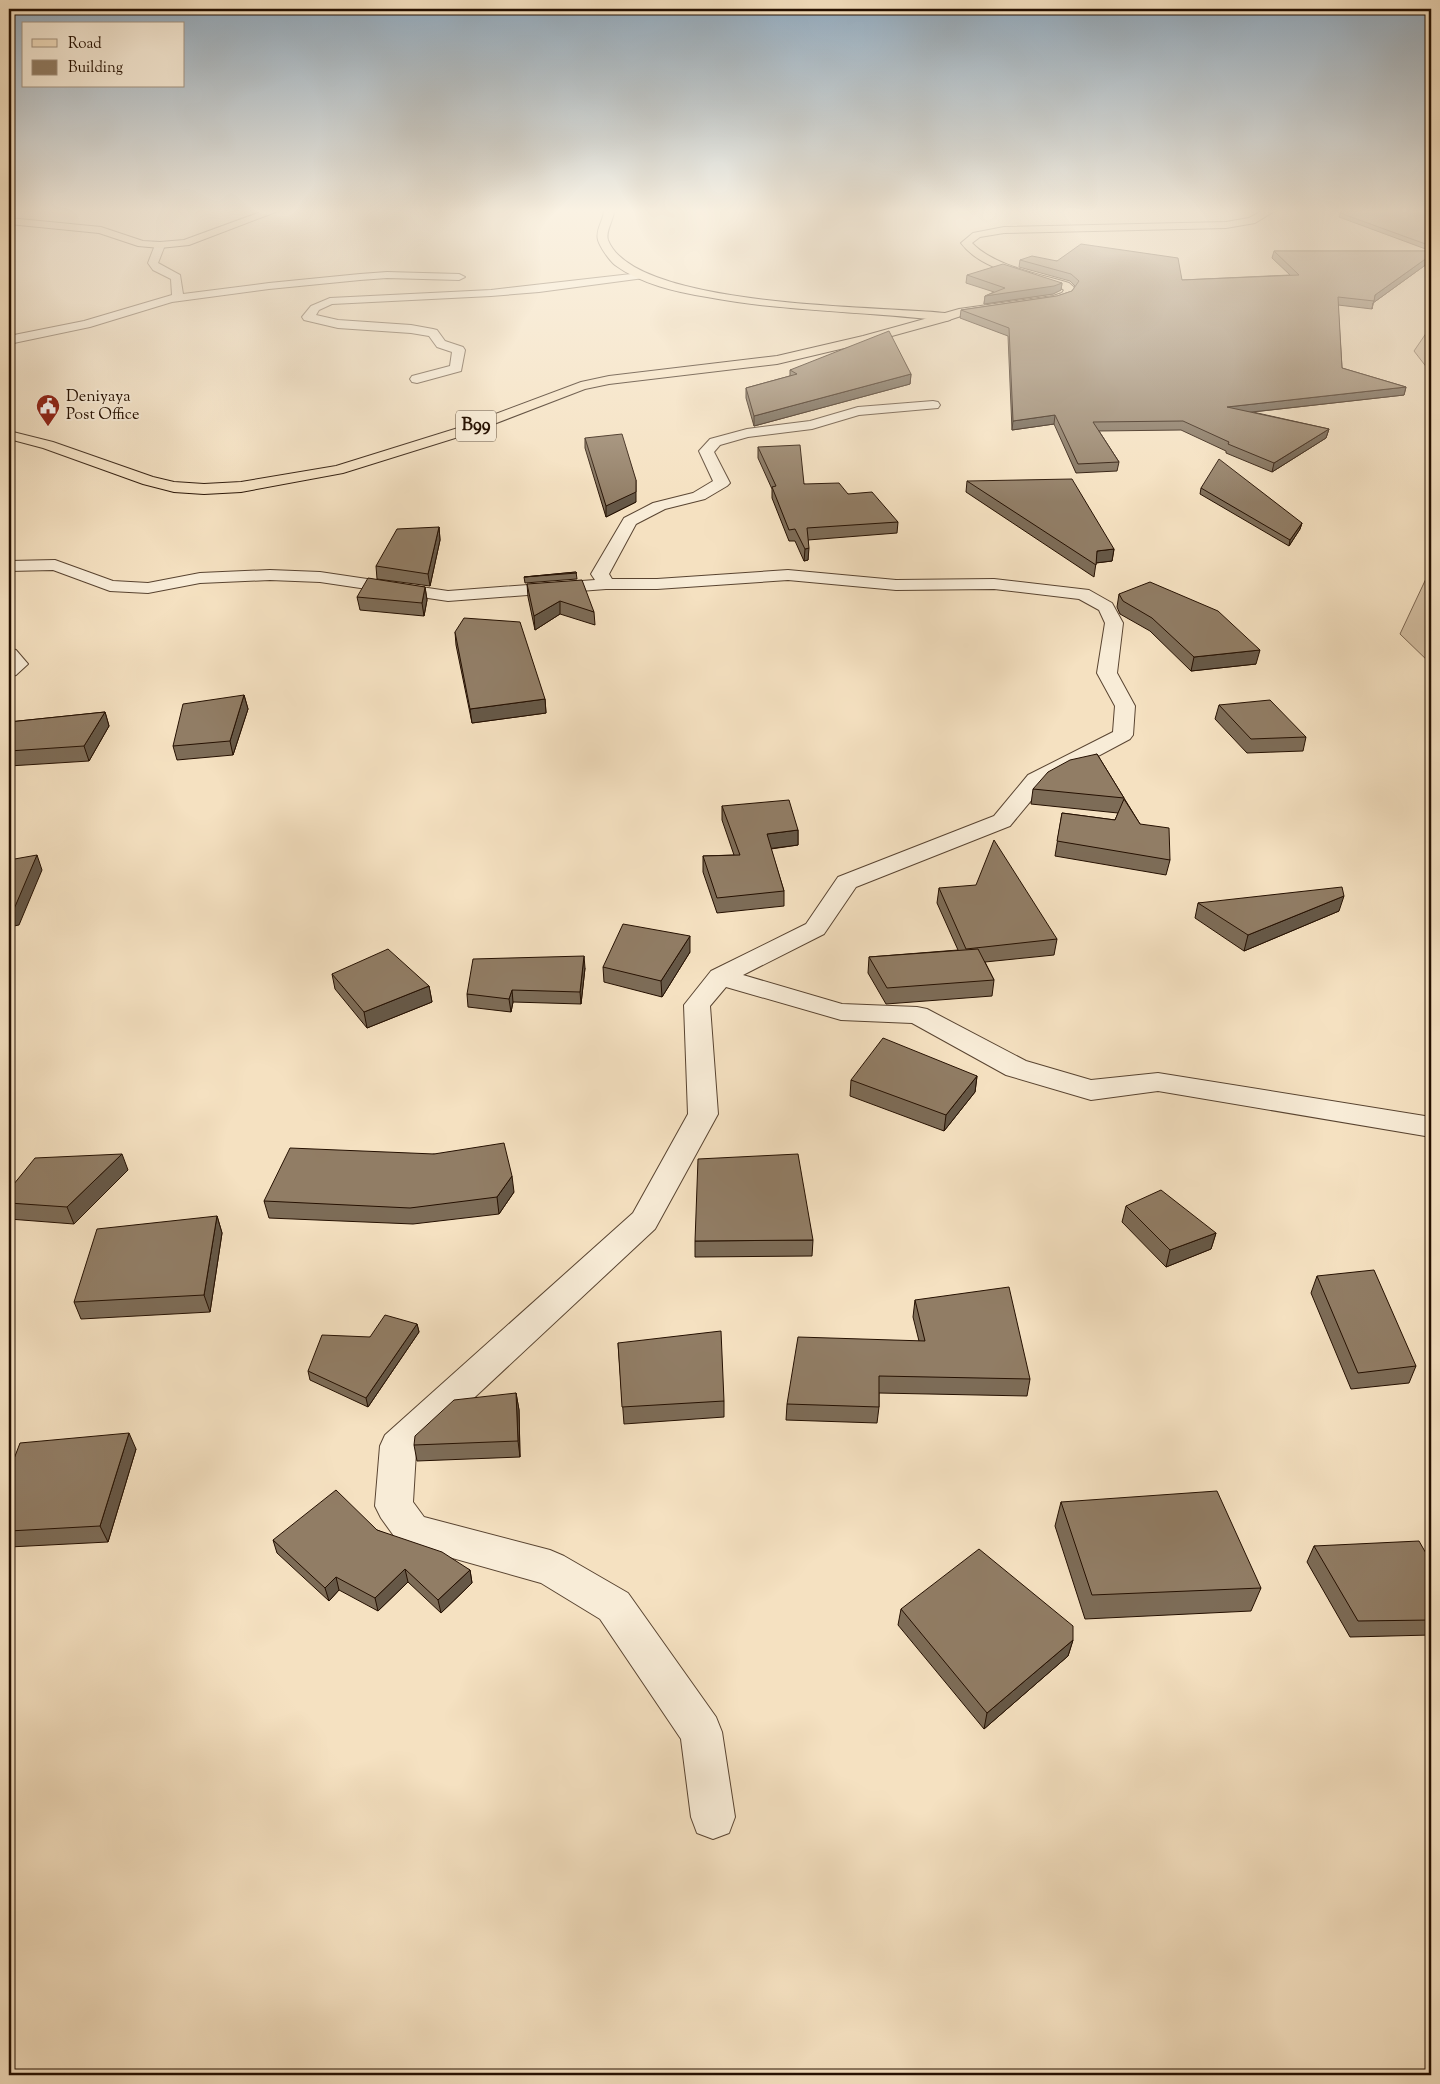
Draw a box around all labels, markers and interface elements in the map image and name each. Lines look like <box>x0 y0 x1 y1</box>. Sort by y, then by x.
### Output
legend <box>22 22 185 88</box>
text: Road <box>68 34 102 55</box>
text: Building <box>68 58 123 79</box>
place label: Deniyaya Post Office <box>66 386 139 427</box>
public building icon: Deniyaya Post Office <box>35 393 61 427</box>
road number: B99 <box>456 411 496 442</box>

